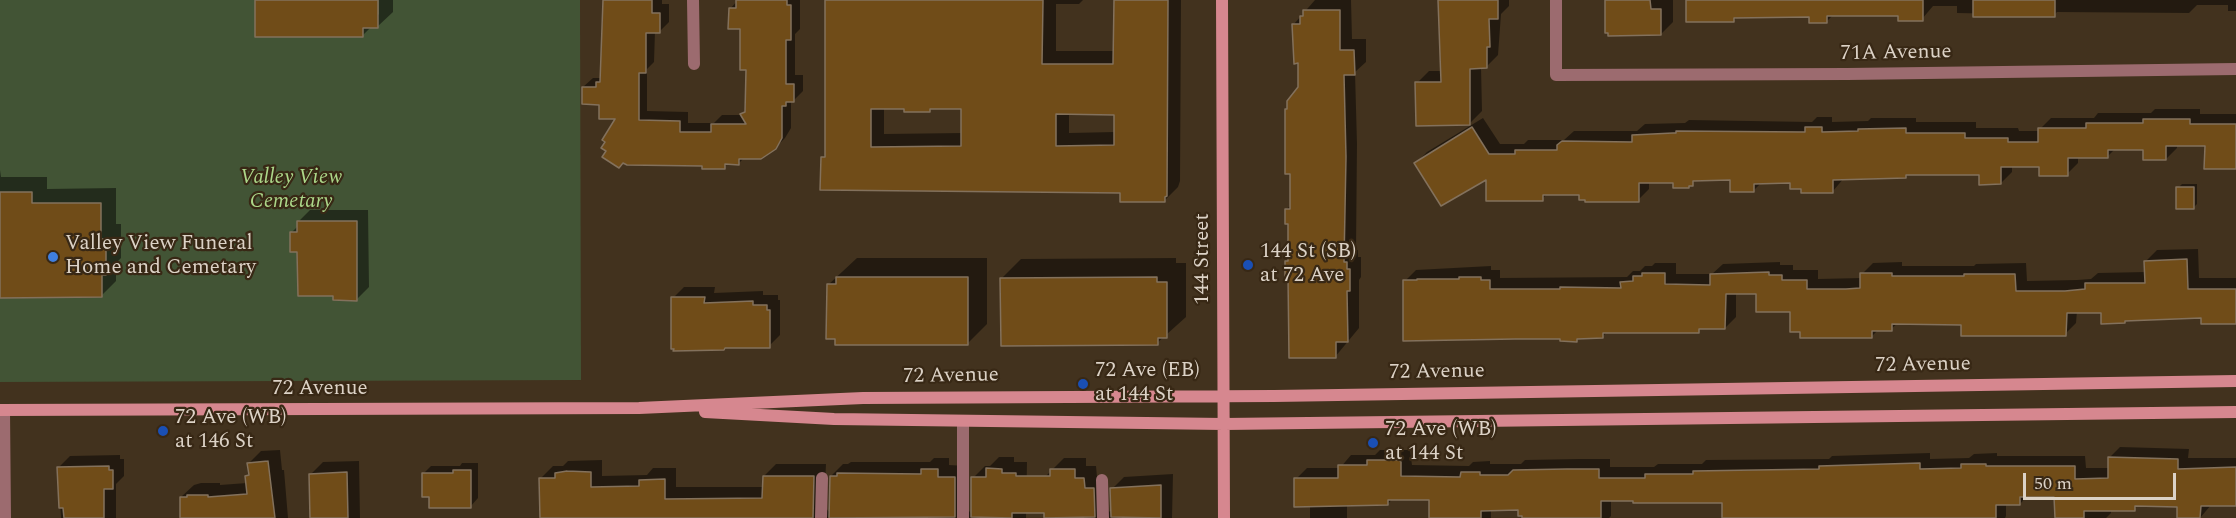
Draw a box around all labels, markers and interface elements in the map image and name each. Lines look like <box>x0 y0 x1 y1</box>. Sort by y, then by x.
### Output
street label: 71A Avenue <box>1840 40 1952 68</box>
park label: Valley View Cemetary <box>240 166 342 216</box>
street label: 144 Street <box>1191 213 1217 305</box>
place label: Valley View Funeral Home and Cemetary <box>65 232 256 282</box>
place label: 144 St (SB) at 72 Ave <box>1260 240 1356 290</box>
marker: Valley View Funeral Home and Cemetary <box>46 250 60 264</box>
marker: 144 St (SB) at 72 Ave <box>1241 258 1255 272</box>
street label: 72 Avenue <box>1875 353 1971 379</box>
place label: 72 Ave (EB) at 144 St <box>1095 359 1200 409</box>
street label: 72 Avenue <box>1389 360 1485 386</box>
street label: 72 Avenue <box>903 364 999 390</box>
street label: 72 Avenue <box>272 377 368 403</box>
marker: 72 Ave (EB) at 144 St <box>1076 377 1090 391</box>
place label: 72 Ave (WB) at 146 St <box>175 406 287 456</box>
place label: 72 Ave (WB) at 144 St <box>1385 418 1497 468</box>
marker: 72 Ave (WB) at 146 St <box>156 424 170 438</box>
marker: 72 Ave (WB) at 144 St <box>1366 436 1380 450</box>
scale bar <box>2026 461 2179 499</box>
text: 50 m <box>2034 470 2072 497</box>

